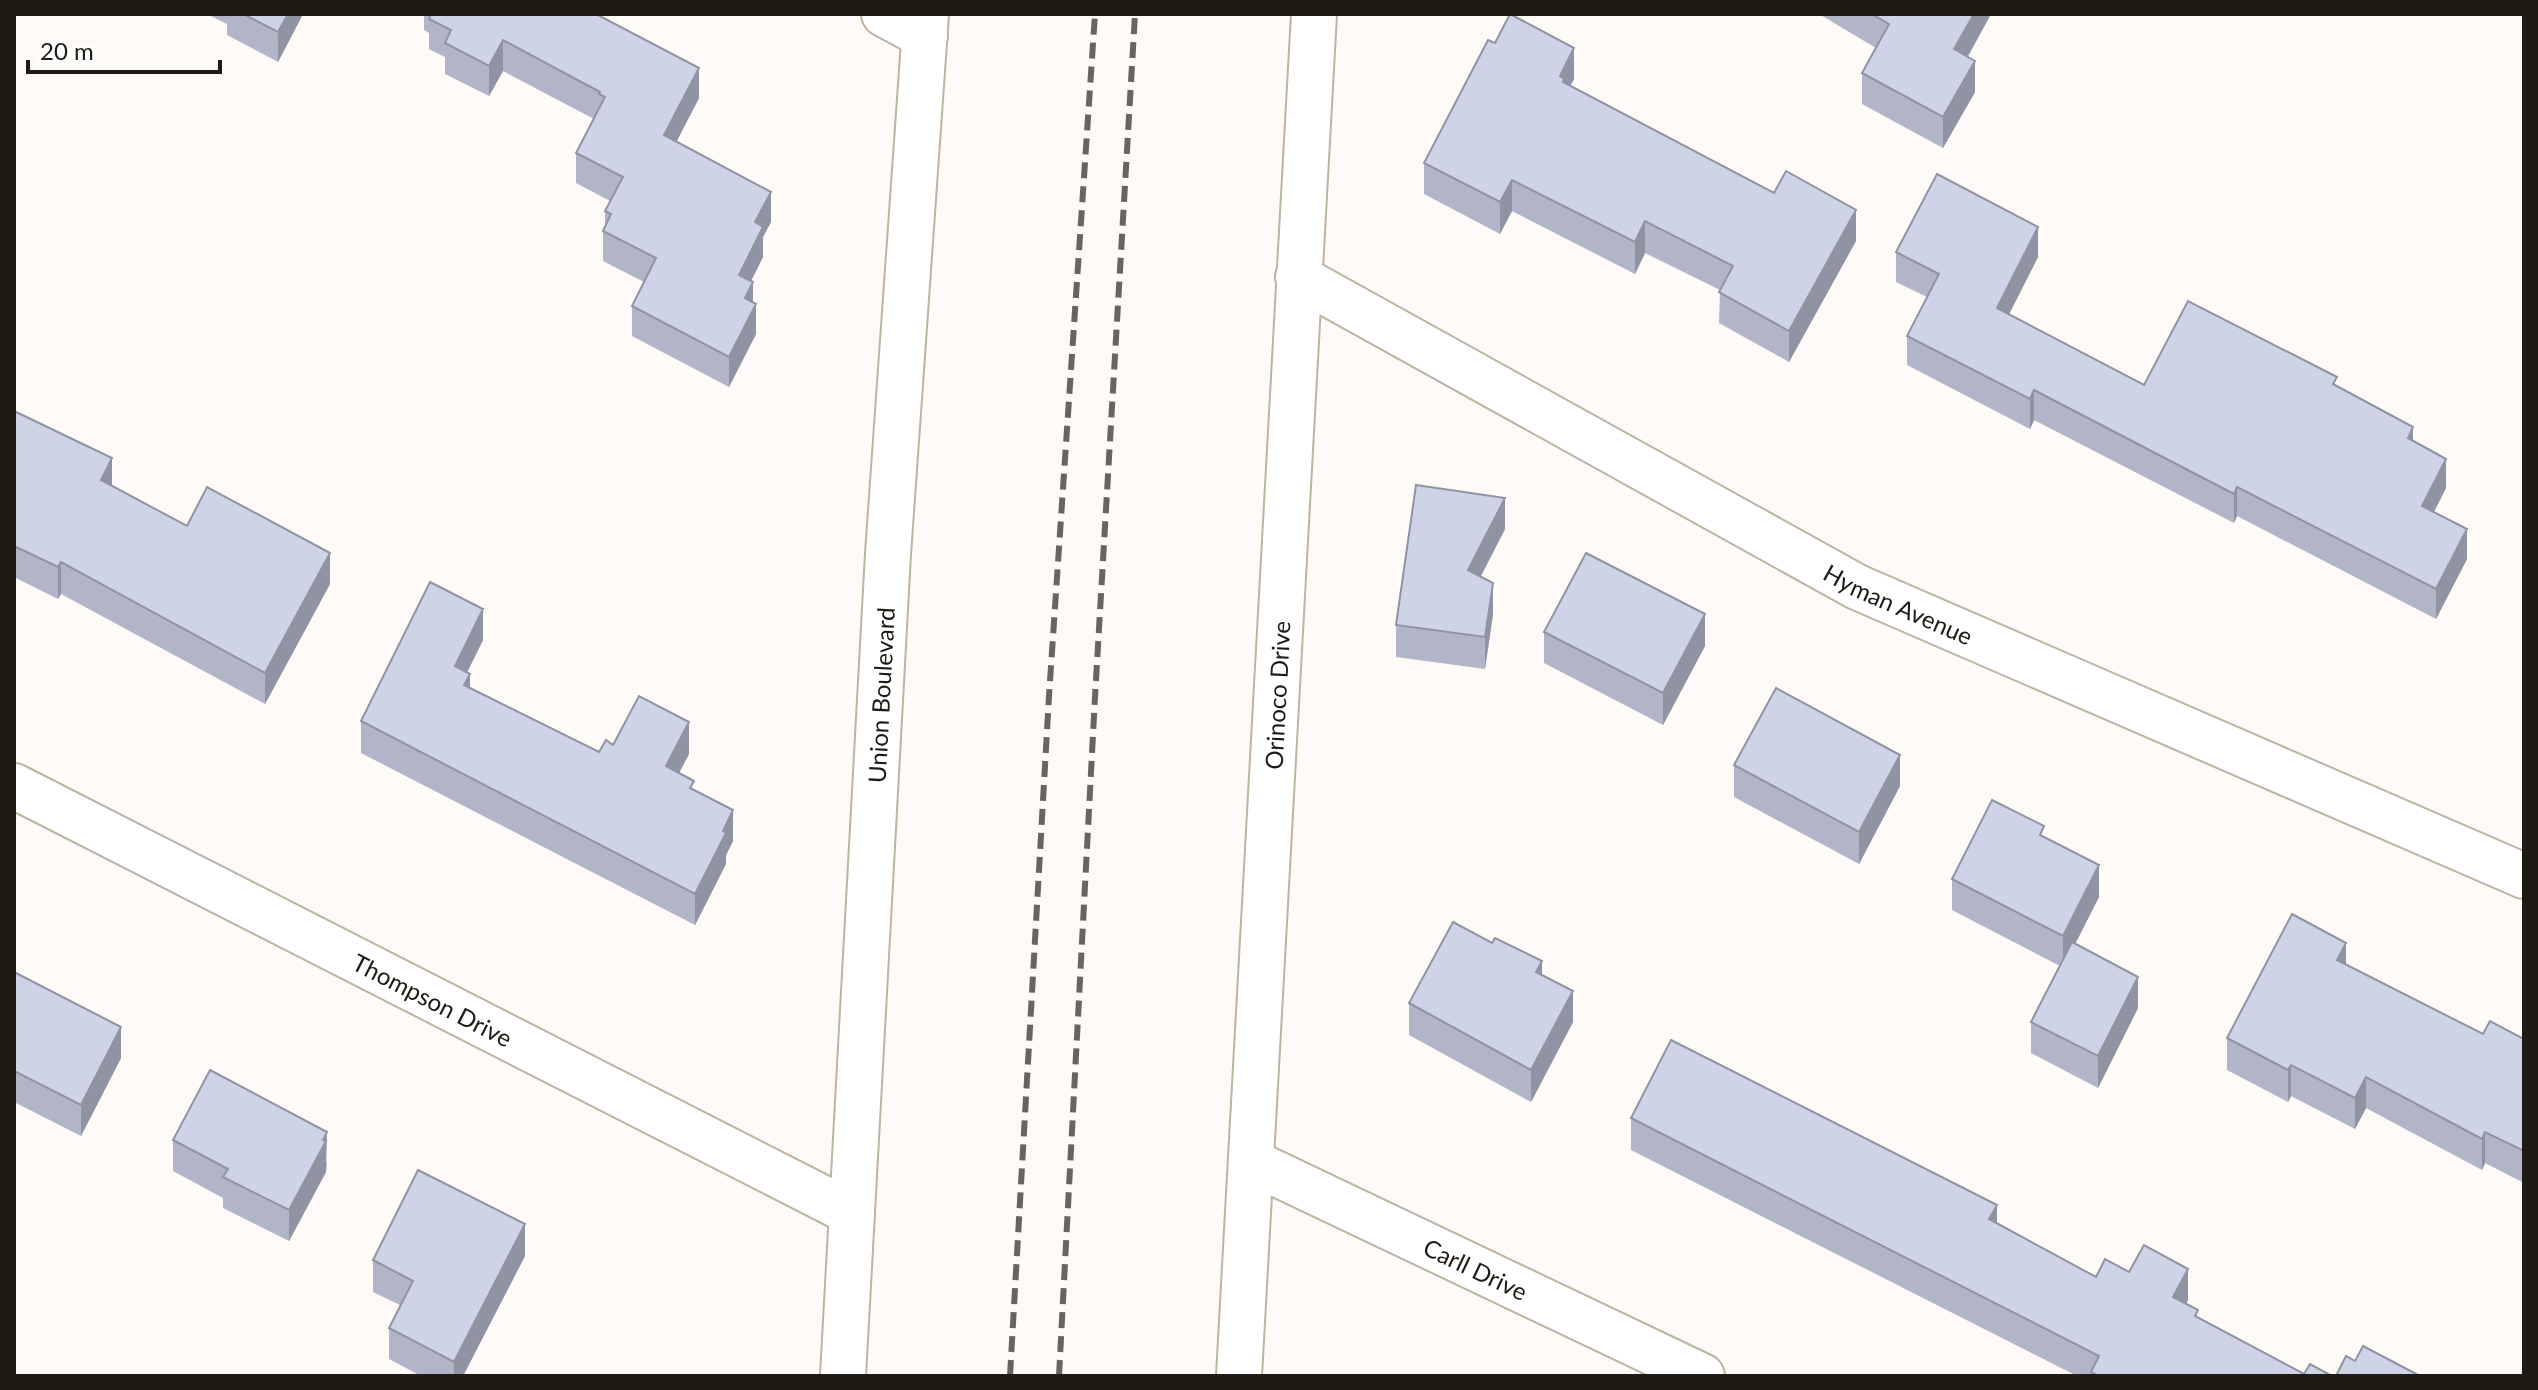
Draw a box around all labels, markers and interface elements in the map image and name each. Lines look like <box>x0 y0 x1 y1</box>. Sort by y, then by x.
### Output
scale bar <box>28 24 220 74</box>
text: 20 m <box>40 36 94 65</box>
street label: Hyman Avenue <box>1819 557 1977 650</box>
street label: Union Boulevard <box>861 606 900 784</box>
street label: Orinoco Drive <box>1258 620 1295 770</box>
street label: Thompson Drive <box>348 947 517 1052</box>
street label: Carll Drive <box>1419 1231 1533 1306</box>

